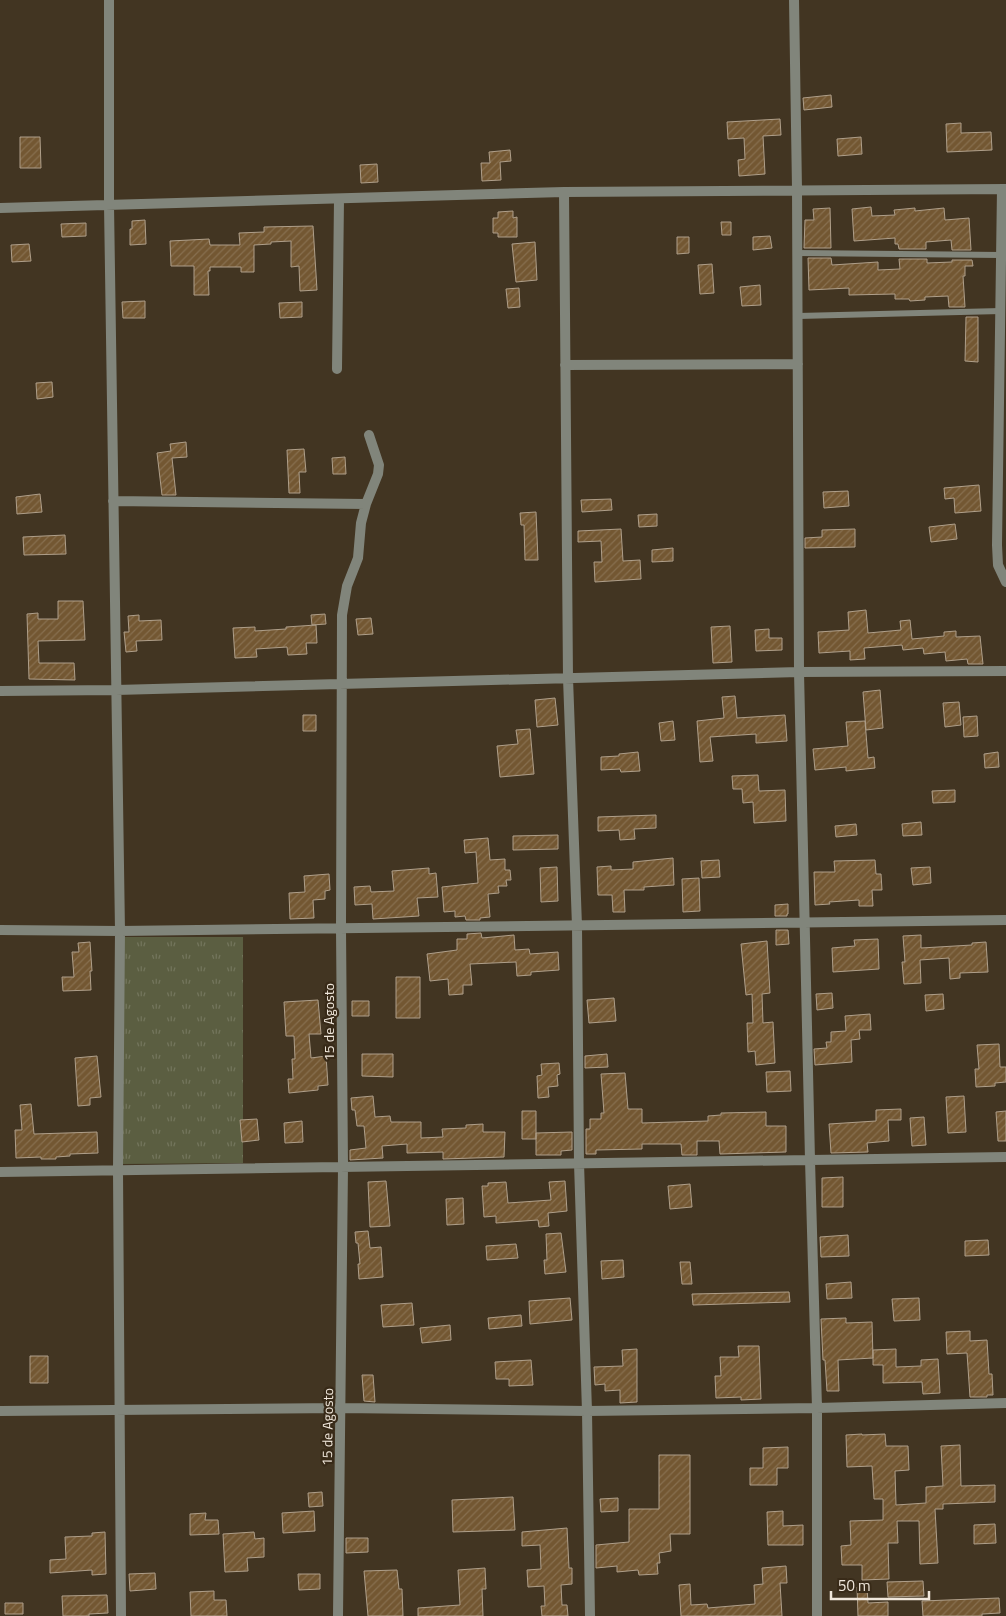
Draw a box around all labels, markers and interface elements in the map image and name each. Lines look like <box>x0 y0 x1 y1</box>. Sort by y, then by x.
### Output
street label: 15 de Agosto <box>318 983 339 1061</box>
street label: 15 de Agosto <box>316 1388 338 1466</box>
scale bar <box>831 1568 928 1600</box>
text: 50 m <box>838 1574 871 1597</box>

